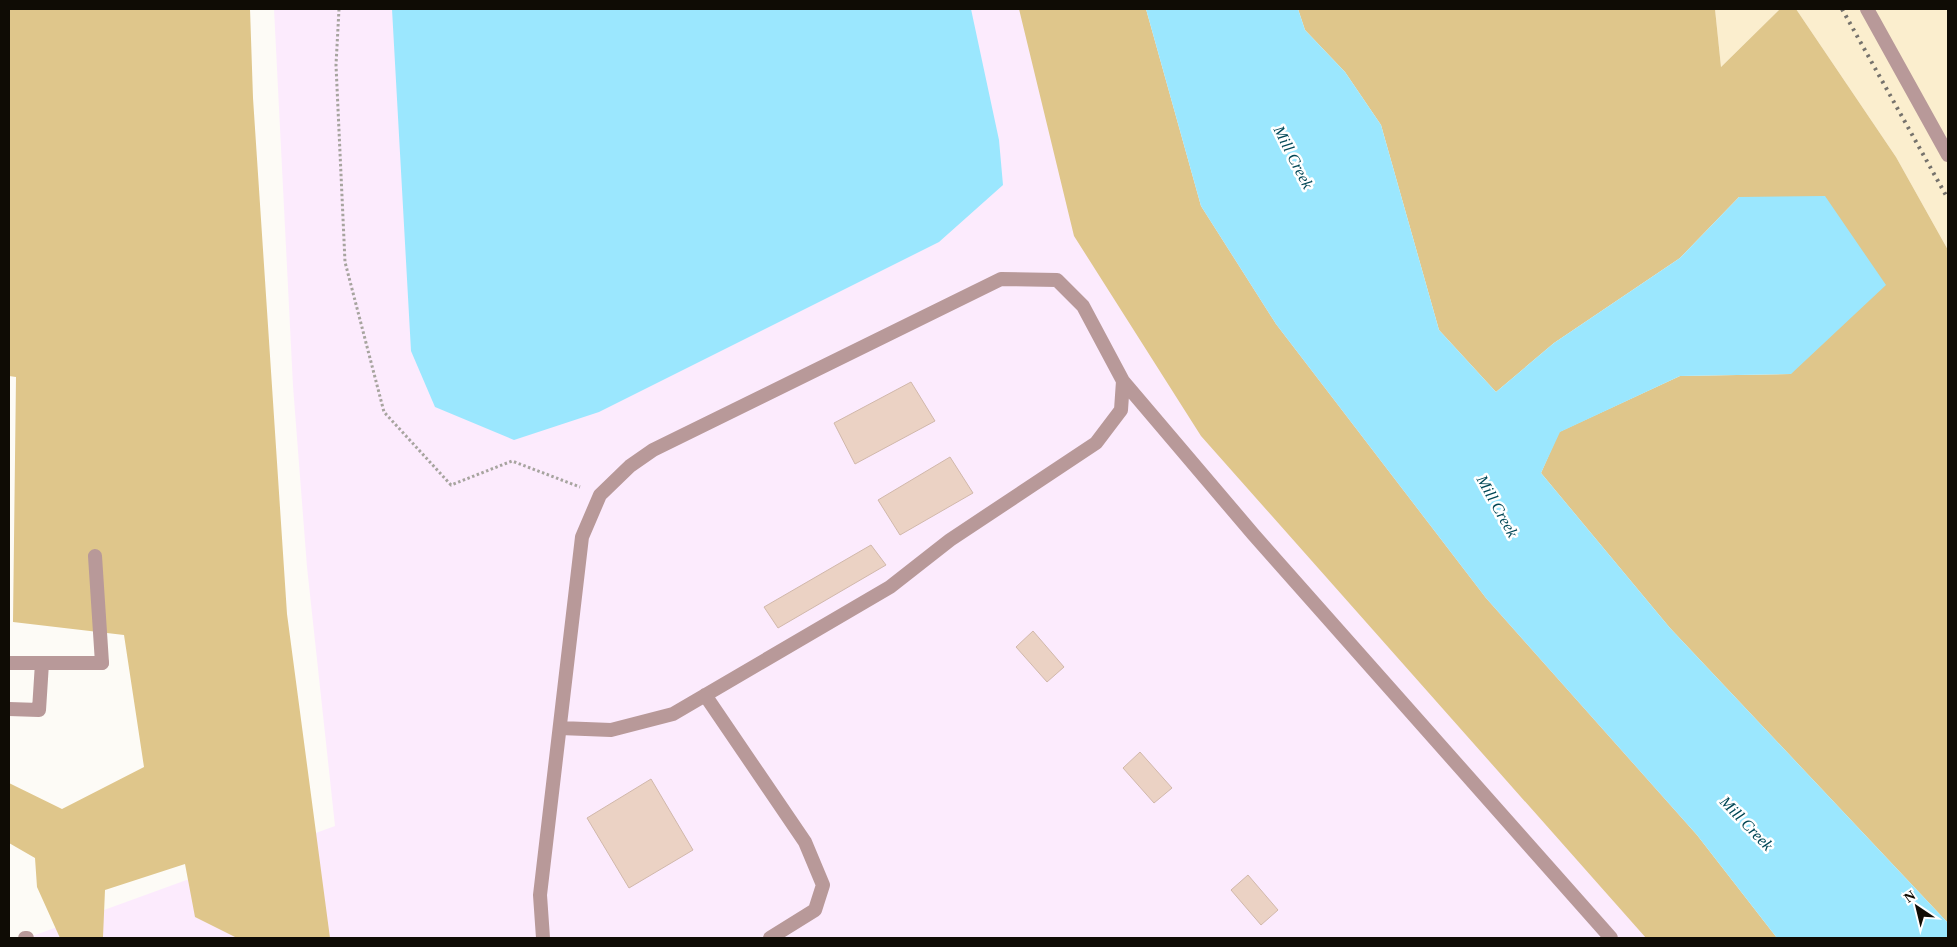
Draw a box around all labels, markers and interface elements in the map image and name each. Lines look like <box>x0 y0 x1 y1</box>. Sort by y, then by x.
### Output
water label: Mill Creek <box>1270 122 1317 192</box>
water label: Mill Creek <box>1473 471 1522 541</box>
water label: Mill Creek <box>1716 792 1777 854</box>
north arrow <box>1892 882 1942 932</box>
text: N <box>1901 888 1918 906</box>

